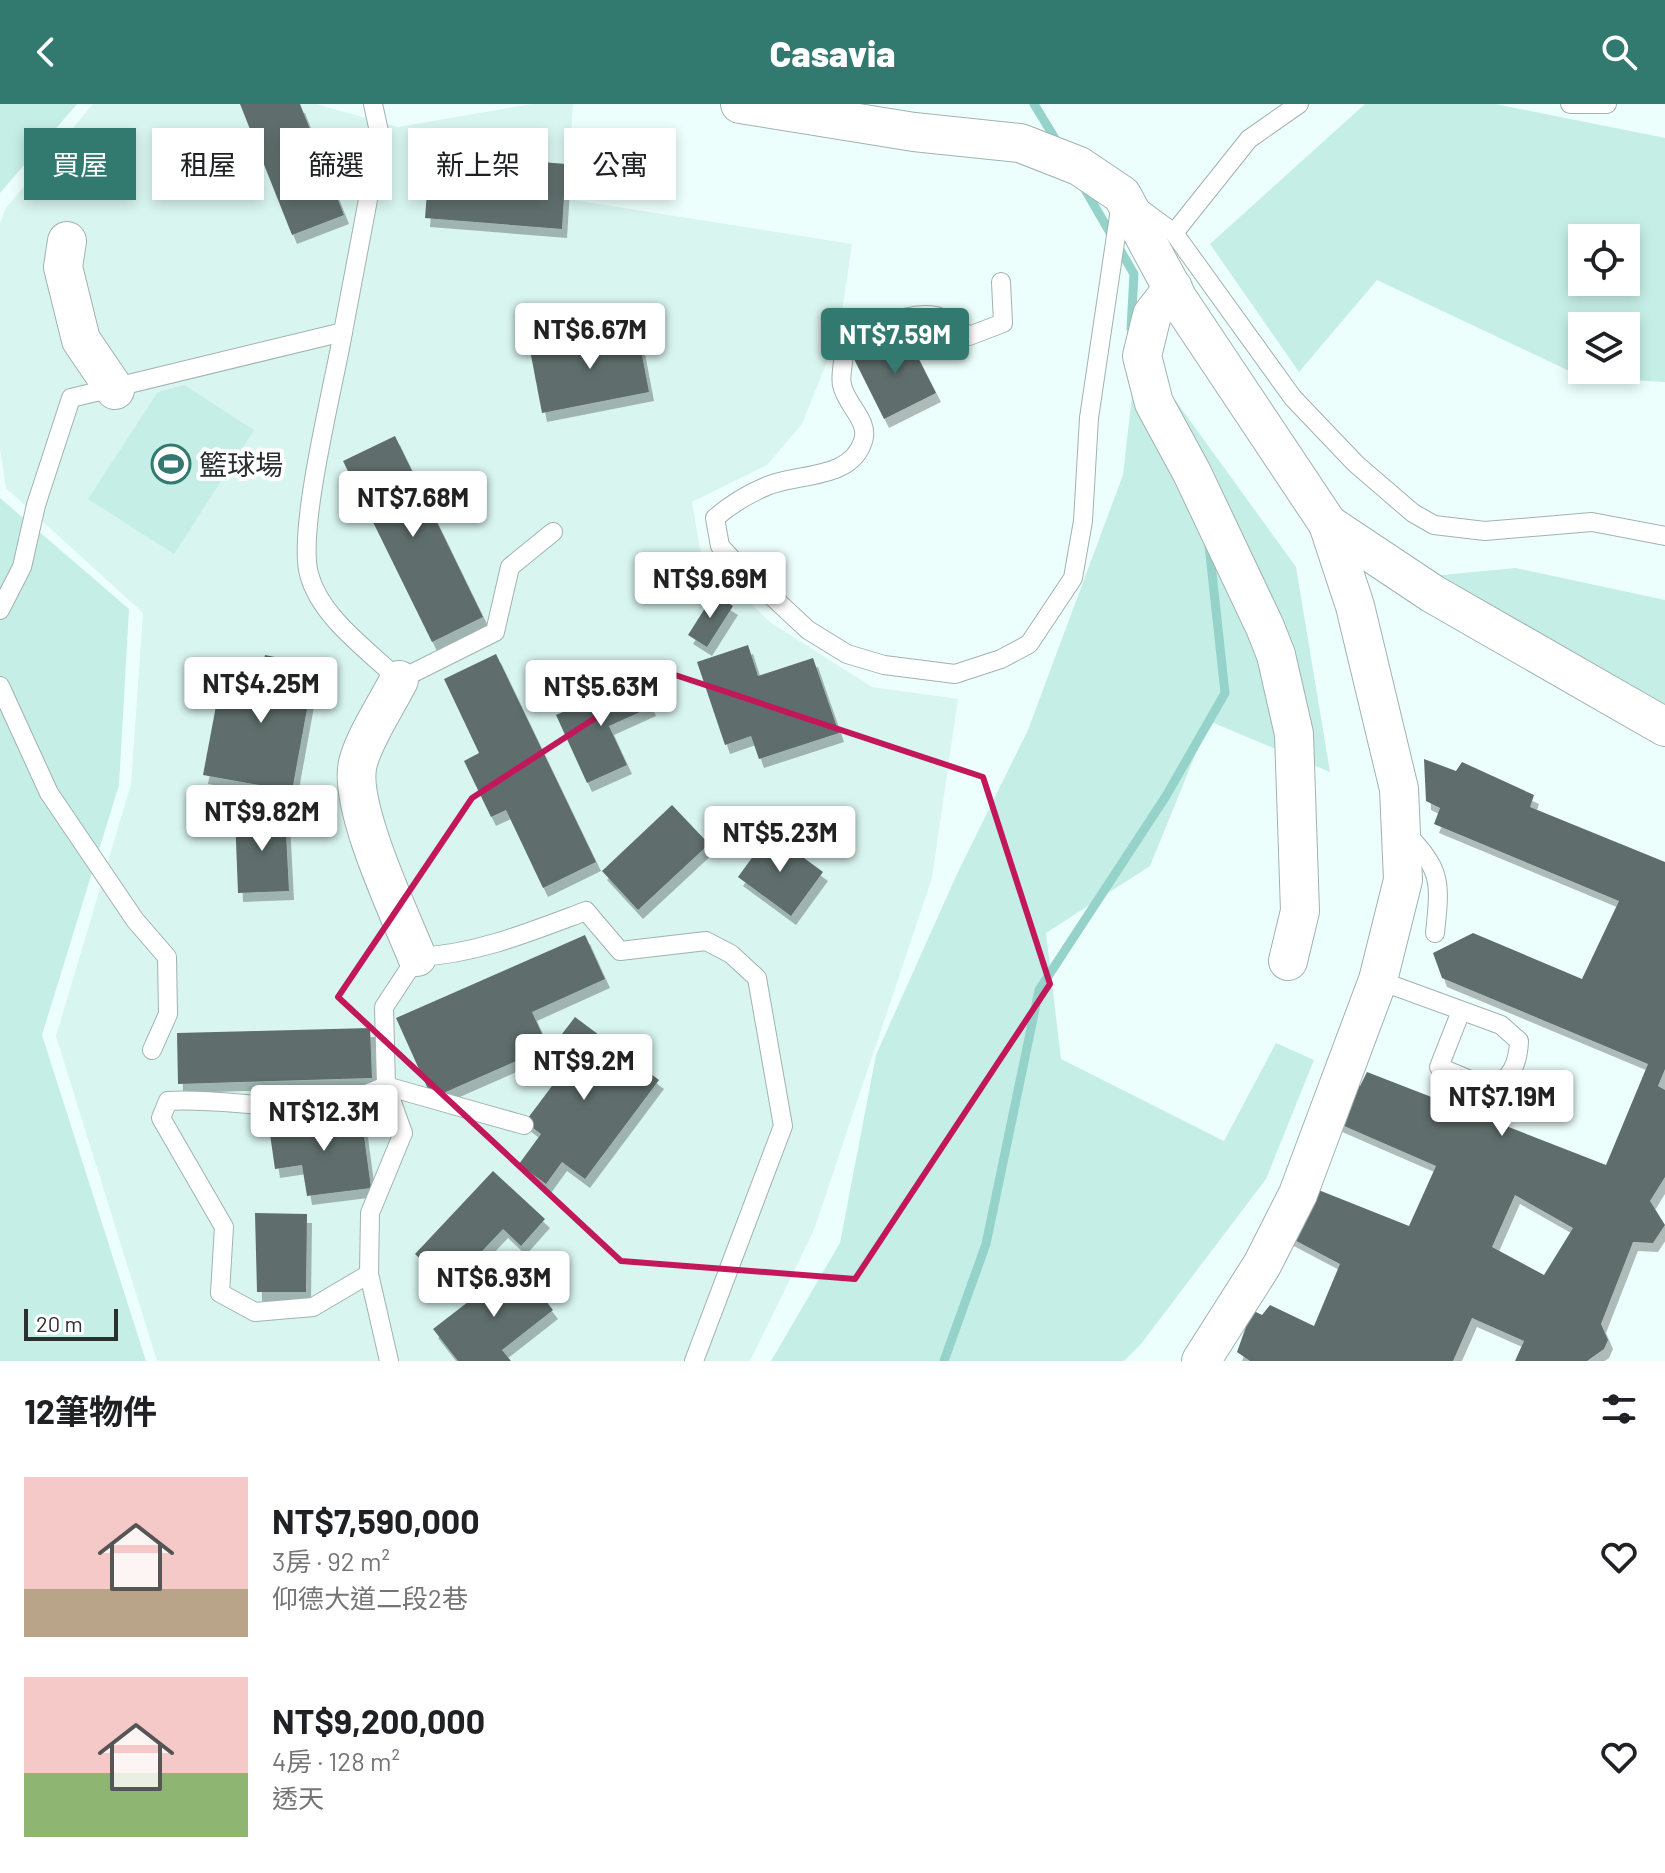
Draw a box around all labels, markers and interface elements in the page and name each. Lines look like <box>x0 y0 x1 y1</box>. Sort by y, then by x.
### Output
icon: back <box>24 30 68 74</box>
icon: search <box>1597 30 1641 74</box>
text: Casavia <box>770 31 895 74</box>
chip: 買屋 <box>24 128 136 200</box>
chip: 租屋 <box>152 128 264 200</box>
chip: 篩選 <box>280 128 392 200</box>
chip: 新上架 <box>408 128 548 200</box>
chip: 公寓 <box>564 128 676 200</box>
map controls <box>1568 224 1640 384</box>
button: locate <box>1568 224 1640 296</box>
pin: NT$6.67M <box>507 303 673 371</box>
pin: NT$7.59M <box>812 308 978 376</box>
button: layers <box>1568 312 1640 384</box>
text: NT$6.67M <box>533 313 647 344</box>
text: NT$7.59M <box>839 318 951 349</box>
sports icon: 籃球場 <box>150 443 192 485</box>
place label: 籃球場 <box>199 447 283 481</box>
pin: NT$7.68M <box>330 471 496 539</box>
text: NT$7.68M <box>357 481 469 512</box>
pin: NT$9.69M <box>627 552 793 620</box>
text: NT$9.69M <box>653 562 767 593</box>
pin: NT$4.25M <box>178 657 344 725</box>
pin: NT$5.63M <box>518 660 684 728</box>
text: NT$4.25M <box>202 667 320 698</box>
text: NT$5.63M <box>544 670 659 701</box>
pin: NT$9.82M <box>179 785 345 853</box>
text: NT$9.82M <box>204 795 320 826</box>
pin: NT$5.23M <box>697 806 863 874</box>
text: NT$5.23M <box>722 816 838 847</box>
pin: NT$9.2M <box>510 1034 658 1102</box>
text: NT$9.2M <box>533 1044 635 1075</box>
pin: NT$7.19M <box>1419 1070 1585 1138</box>
text: NT$7.19M <box>1448 1080 1556 1111</box>
pin: NT$12.3M <box>241 1085 407 1153</box>
text: NT$12.3M <box>269 1095 379 1126</box>
pin: NT$6.93M <box>411 1251 577 1319</box>
text: NT$6.93M <box>437 1261 551 1292</box>
scale bar <box>24 1305 118 1341</box>
text: 20 m <box>36 1310 83 1336</box>
icon: filters <box>1597 1387 1641 1431</box>
text: 12筆物件 <box>24 1390 157 1431</box>
text: NT$7,590,000 <box>272 1500 480 1541</box>
icon: home <box>88 1509 184 1605</box>
icon: heart <box>1597 1535 1641 1579</box>
text: 3房 · 92 m² <box>272 1545 390 1576</box>
text: 仰德大道二段2巷 <box>272 1582 468 1613</box>
text: NT$9,200,000 <box>272 1700 485 1741</box>
icon: home <box>88 1709 184 1805</box>
icon: heart <box>1597 1735 1641 1779</box>
text: 4房 · 128 m² <box>272 1745 400 1776</box>
text: 透天 <box>272 1782 324 1813</box>

